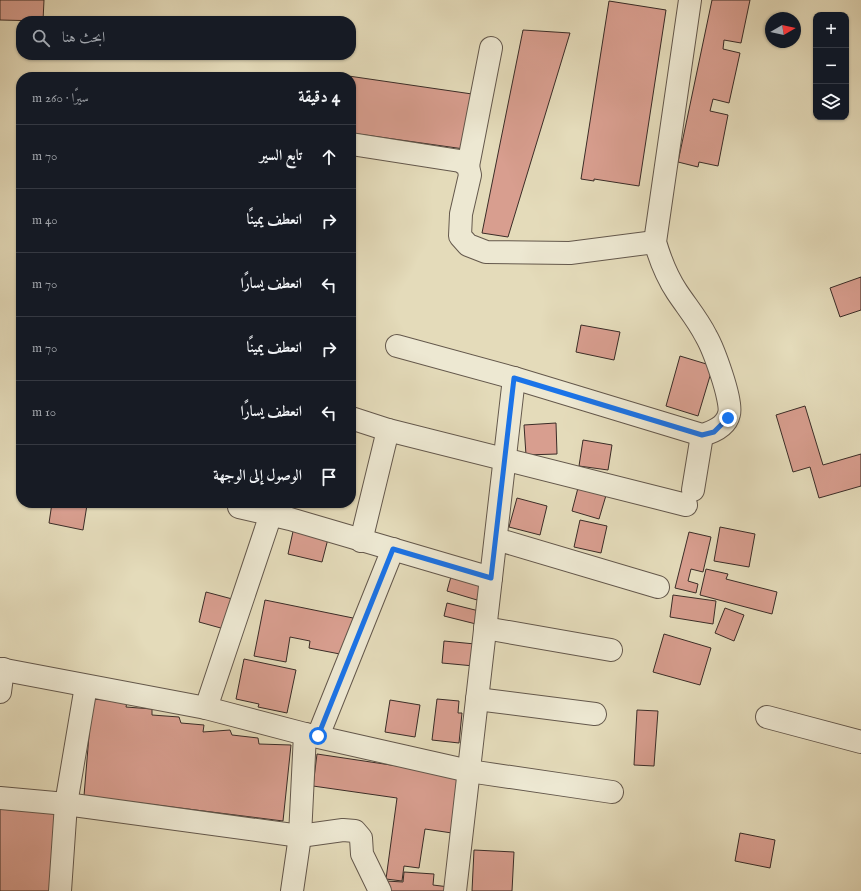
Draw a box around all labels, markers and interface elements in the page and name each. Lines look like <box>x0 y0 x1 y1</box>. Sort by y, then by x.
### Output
north arrow <box>765 12 801 48</box>
map controls <box>813 12 849 120</box>
button: + <box>813 12 849 48</box>
search box <box>16 16 356 60</box>
icon: search <box>30 27 52 49</box>
text: ابحث هنا <box>62 28 105 47</box>
button: − <box>813 48 849 84</box>
button: layers <box>813 84 849 120</box>
text: 4 دقيقة <box>298 87 340 108</box>
text: سيرًا · 260 m <box>32 90 89 107</box>
text: تابع السير <box>260 146 302 165</box>
icon: ahead <box>318 146 340 168</box>
text: 70 m <box>32 148 57 165</box>
text: انعطف يمينًا <box>246 210 302 229</box>
icon: right <box>318 210 340 232</box>
text: 40 m <box>32 212 58 229</box>
text: انعطف يسارًا <box>240 274 302 293</box>
icon: left <box>318 274 340 296</box>
text: 70 m <box>32 276 57 293</box>
text: انعطف يمينًا <box>246 338 302 357</box>
icon: right <box>318 338 340 360</box>
text: 70 m <box>32 340 57 357</box>
text: انعطف يسارًا <box>240 402 302 421</box>
icon: left <box>318 402 340 424</box>
text: 10 m <box>32 404 56 421</box>
route end <box>719 409 737 427</box>
text: الوصول إلى الوجهة <box>213 466 302 485</box>
icon: arrive <box>318 466 340 488</box>
route start <box>309 727 327 745</box>

